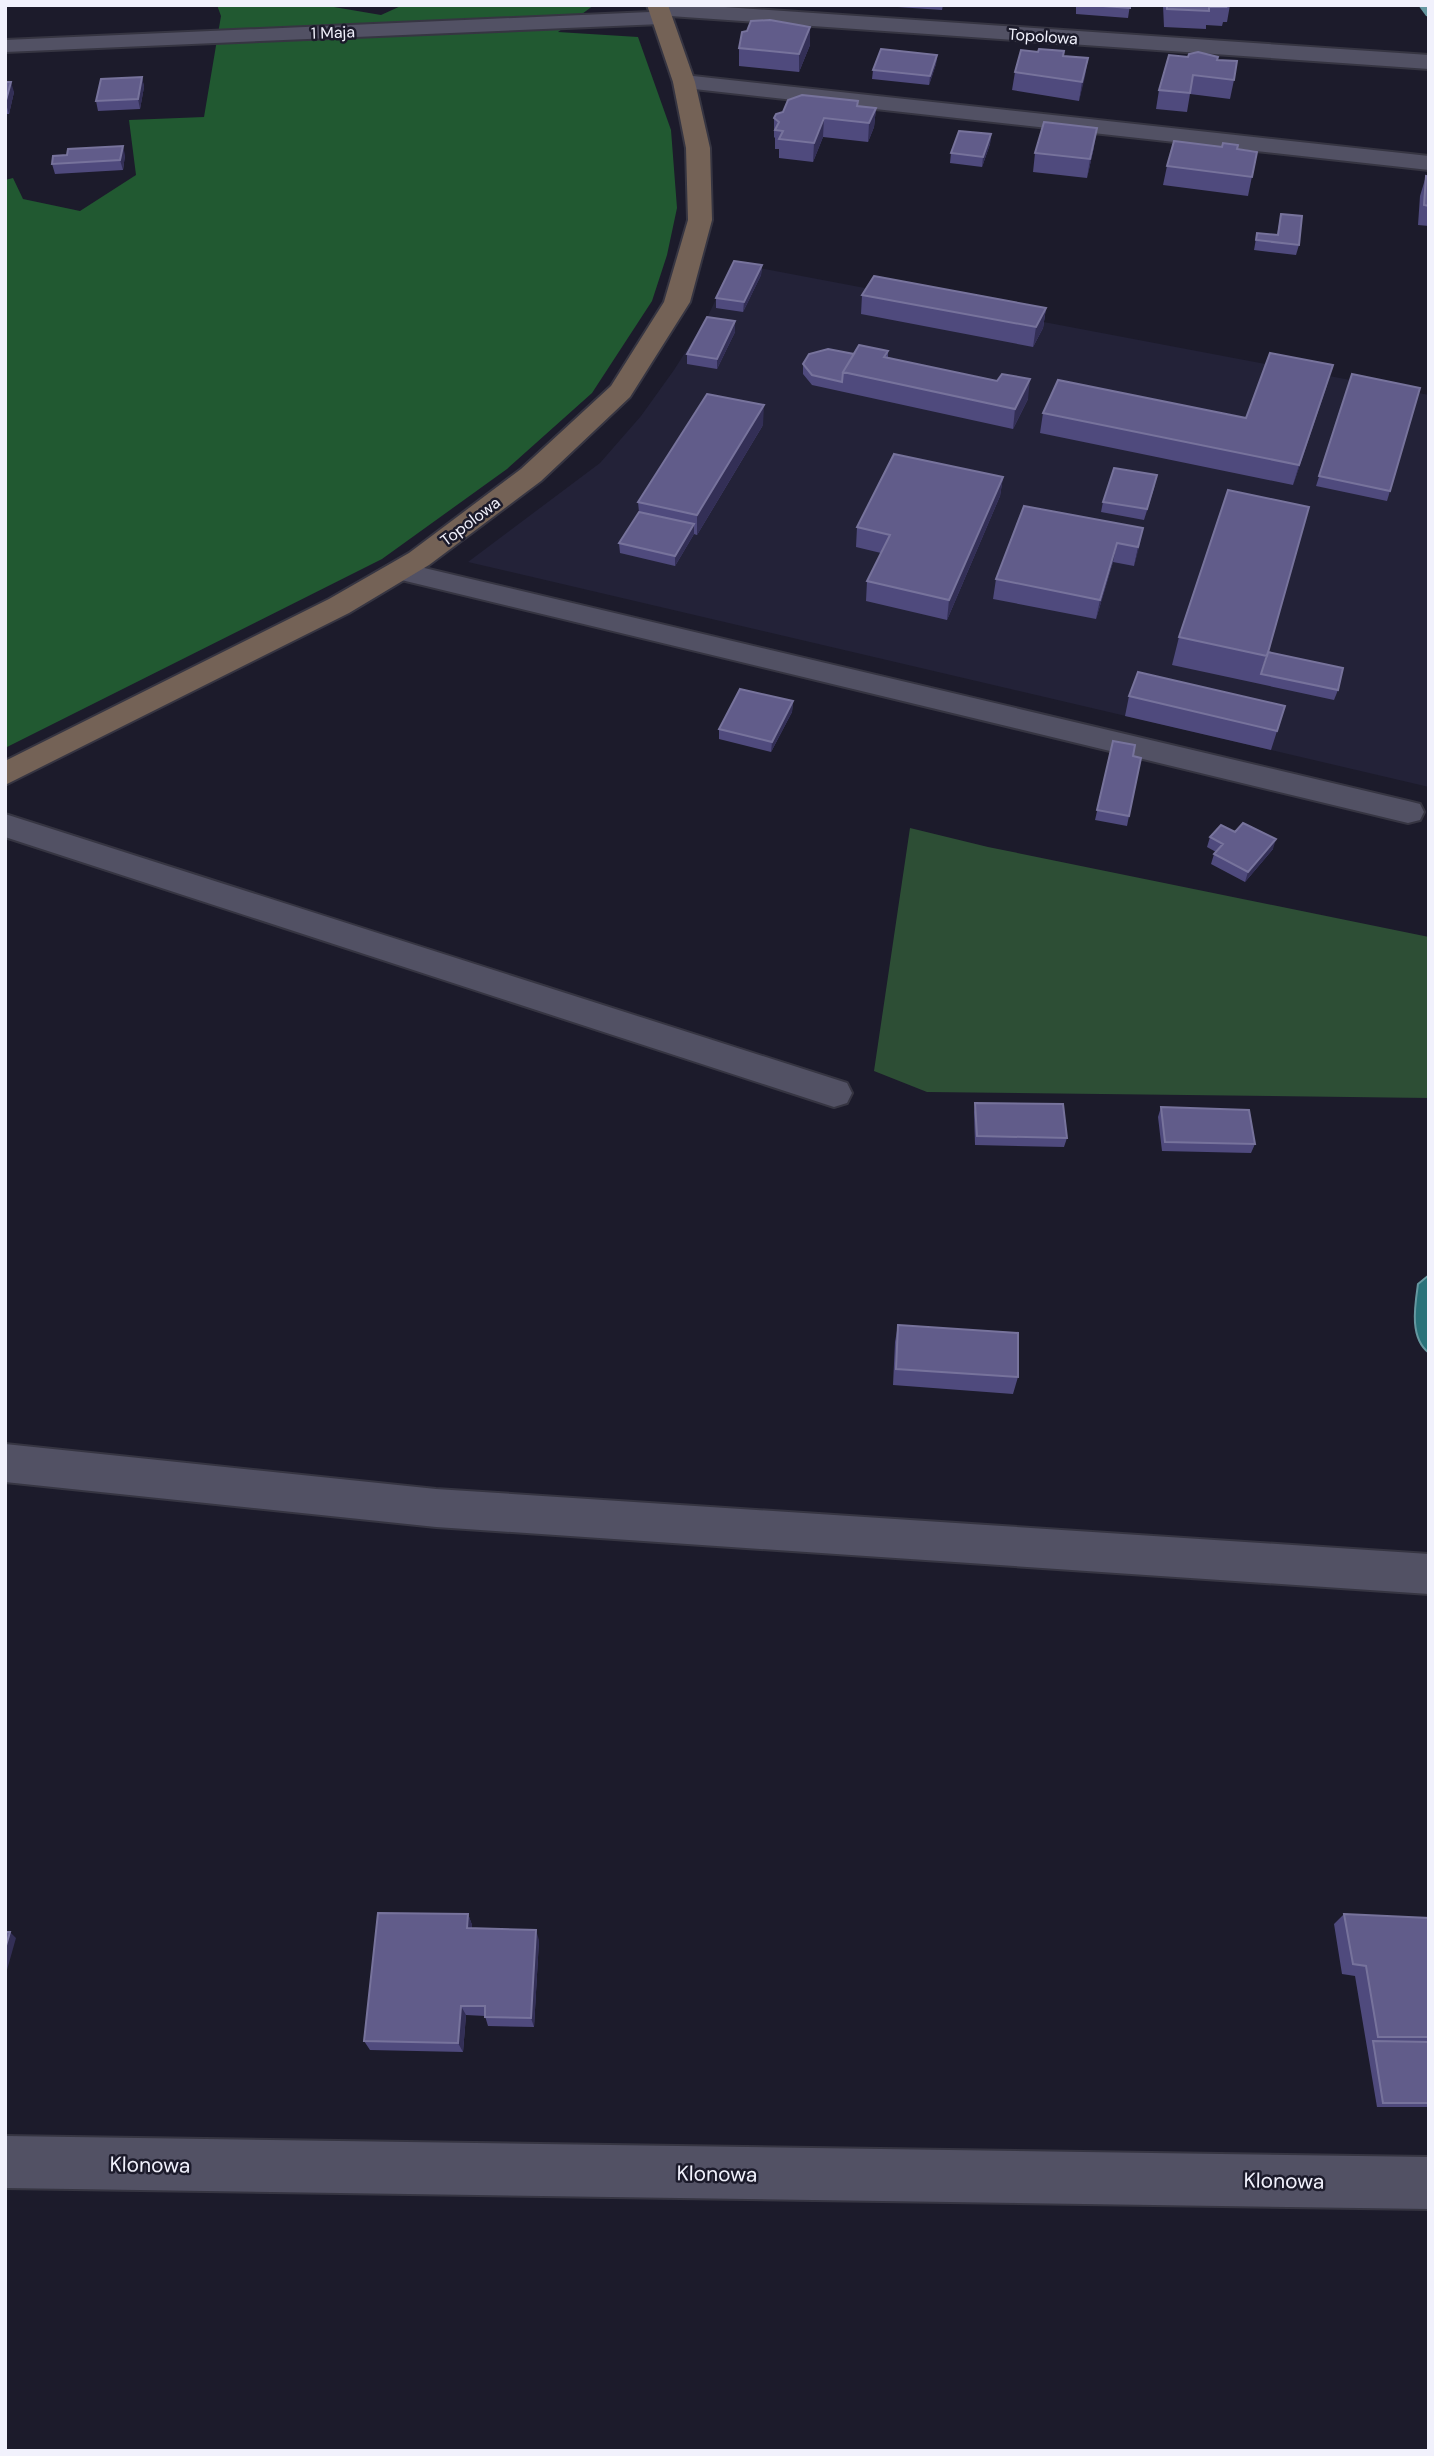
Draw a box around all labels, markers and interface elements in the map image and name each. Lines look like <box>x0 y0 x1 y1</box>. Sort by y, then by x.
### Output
street label: 1 Maja <box>311 21 355 44</box>
street label: Topolowa <box>1007 24 1079 49</box>
street label: Topolowa <box>436 492 505 551</box>
street label: Klonowa <box>109 2150 191 2180</box>
street label: Klonowa <box>676 2159 758 2189</box>
street label: Klonowa <box>1243 2166 1325 2196</box>

